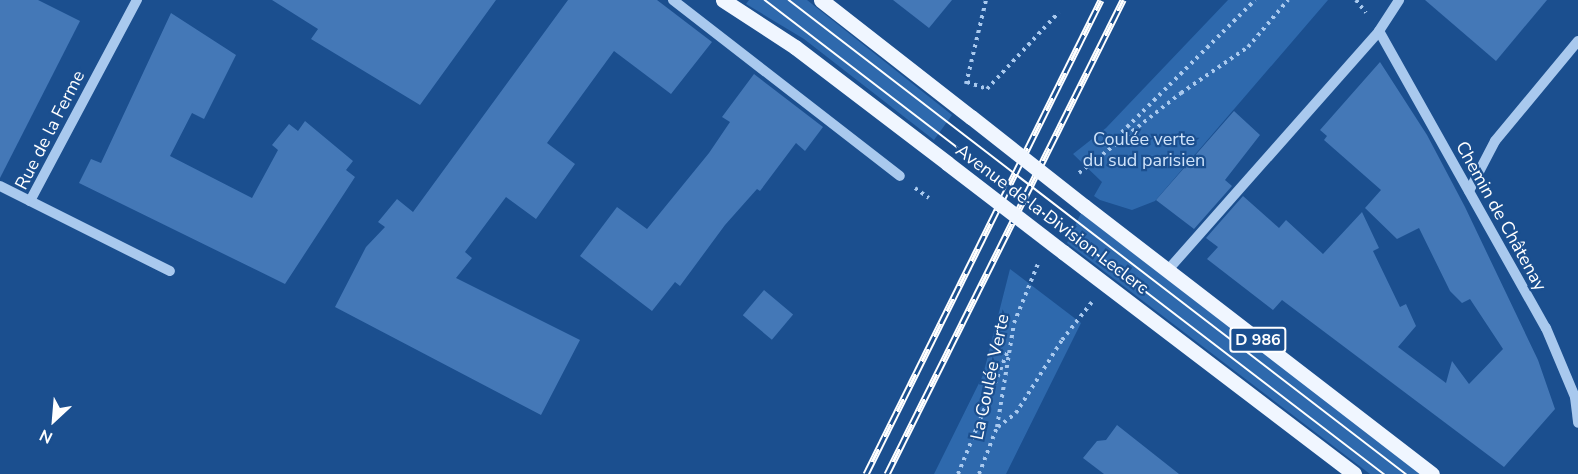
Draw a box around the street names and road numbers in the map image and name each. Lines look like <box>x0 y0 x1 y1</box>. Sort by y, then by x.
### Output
street label: Rue de la Ferme <box>11 67 89 193</box>
street label: Chemin de Châtenay <box>1451 137 1551 295</box>
street label: Avenue de la Division Leclerc <box>951 139 1153 299</box>
street label: La Coulée Verte <box>966 312 1014 442</box>
road number: D 986 <box>1228 327 1288 353</box>

